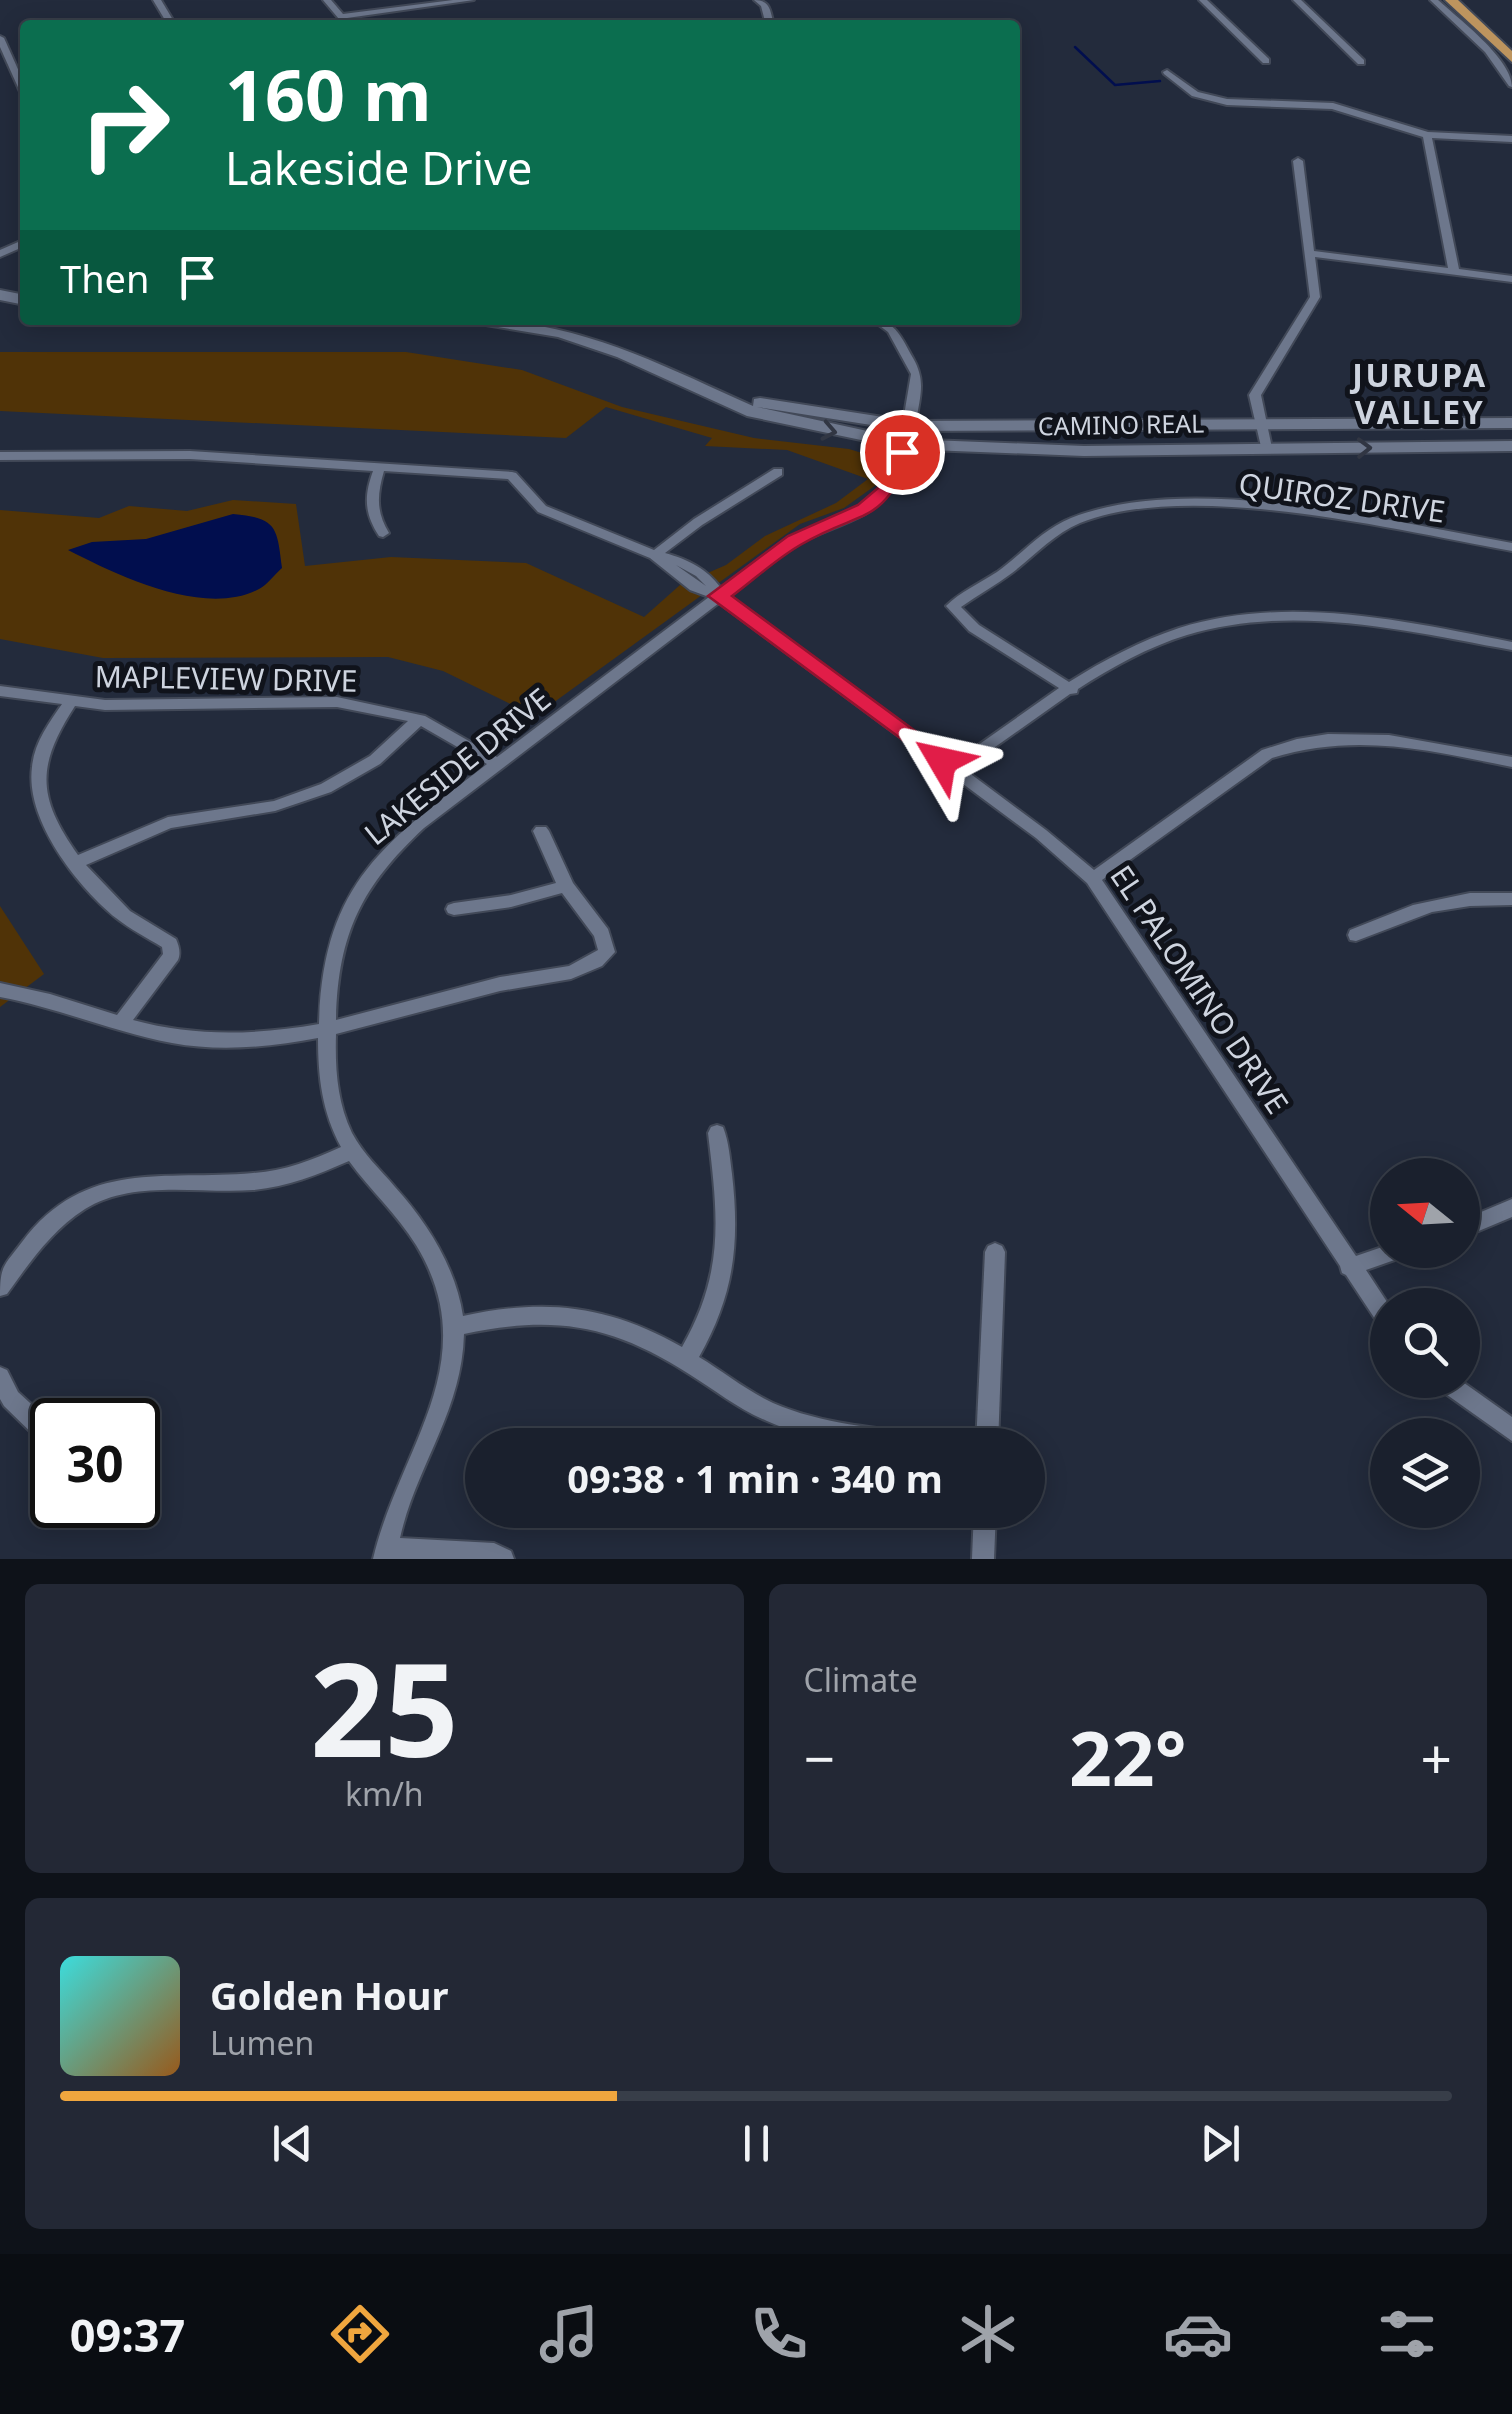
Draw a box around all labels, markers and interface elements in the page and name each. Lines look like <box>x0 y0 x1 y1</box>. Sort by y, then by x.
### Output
text: 160 m <box>225 46 432 142</box>
icon: right <box>60 60 190 190</box>
text: Lakeside Drive <box>225 137 532 198</box>
icon: arrive <box>170 250 225 305</box>
text: Then <box>60 252 150 304</box>
district label: JURUPA VALLEY <box>1349 353 1488 433</box>
street label: CAMINO REAL <box>1037 406 1205 442</box>
pin <box>860 410 945 495</box>
one-way arrow <box>821 419 838 440</box>
icon: arrive <box>875 425 930 480</box>
one-way arrow <box>1356 437 1372 459</box>
street label: QUIROZ DRIVE <box>1236 462 1448 532</box>
street label: MAPLEVIEW DRIVE <box>94 655 358 701</box>
street label: LAKESIDE DRIVE <box>355 678 559 854</box>
position arrow <box>890 709 994 813</box>
street label: EL PALOMINO DRIVE <box>1102 857 1298 1121</box>
north arrow <box>1370 1158 1480 1268</box>
map controls <box>1370 1158 1480 1528</box>
button: search <box>1370 1288 1480 1398</box>
speed limit sign: 30 <box>30 1398 160 1528</box>
button: layers <box>1370 1418 1480 1528</box>
text: 09:38 · 1 min · 340 m <box>567 1452 943 1504</box>
text: 25 <box>310 1618 459 1795</box>
text: Climate <box>804 1658 918 1701</box>
text: 22° <box>1069 1706 1187 1808</box>
text: − <box>804 1720 835 1795</box>
text: + <box>1421 1720 1452 1795</box>
text: km/h <box>345 1772 424 1815</box>
text: Golden Hour <box>210 1969 448 2021</box>
text: Lumen <box>210 2021 314 2064</box>
icon: previous <box>265 2116 320 2171</box>
icon: pause <box>729 2116 784 2171</box>
icon: next <box>1193 2116 1248 2171</box>
icon: directions <box>325 2299 395 2369</box>
icon: music <box>534 2299 604 2369</box>
icon: phone <box>744 2299 814 2369</box>
icon: climate <box>953 2299 1023 2369</box>
icon: car <box>1163 2299 1233 2369</box>
icon: filters <box>1372 2299 1442 2369</box>
text: 09:37 <box>70 2304 185 2365</box>

